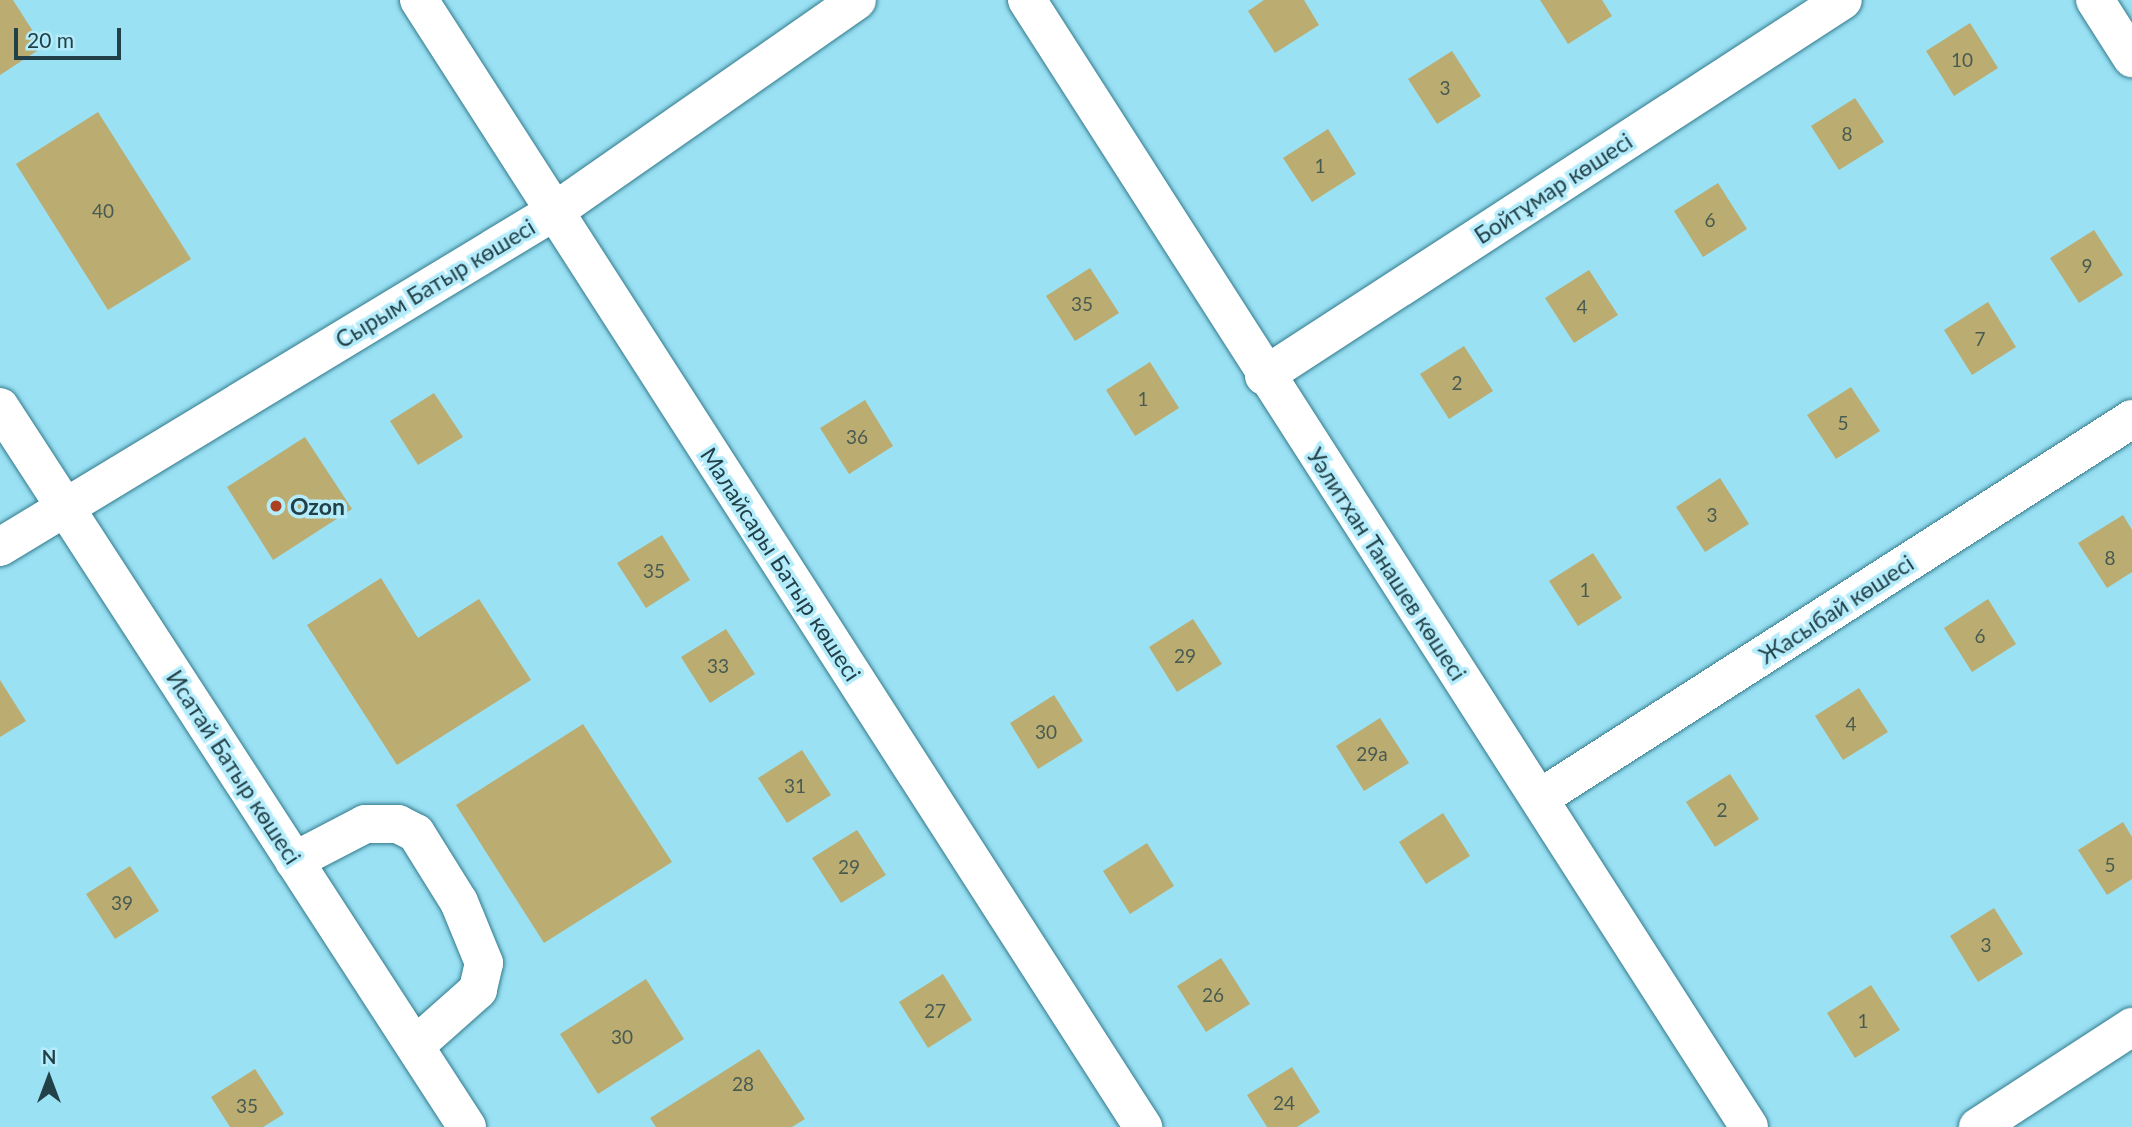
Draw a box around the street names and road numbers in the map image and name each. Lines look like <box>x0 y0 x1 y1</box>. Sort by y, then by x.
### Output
street label: Бойтұмар көшесі <box>1469 127 1637 249</box>
street label: Сырым Батыр көшесі <box>330 212 540 354</box>
street label: Малайсары Батыр көшесі <box>695 442 867 686</box>
street label: Уәлитхан Танашев көшесі <box>1301 443 1473 685</box>
street label: Жасыбай көшесі <box>1754 549 1918 669</box>
street label: Исатай Батыр көшесі <box>161 665 307 869</box>

